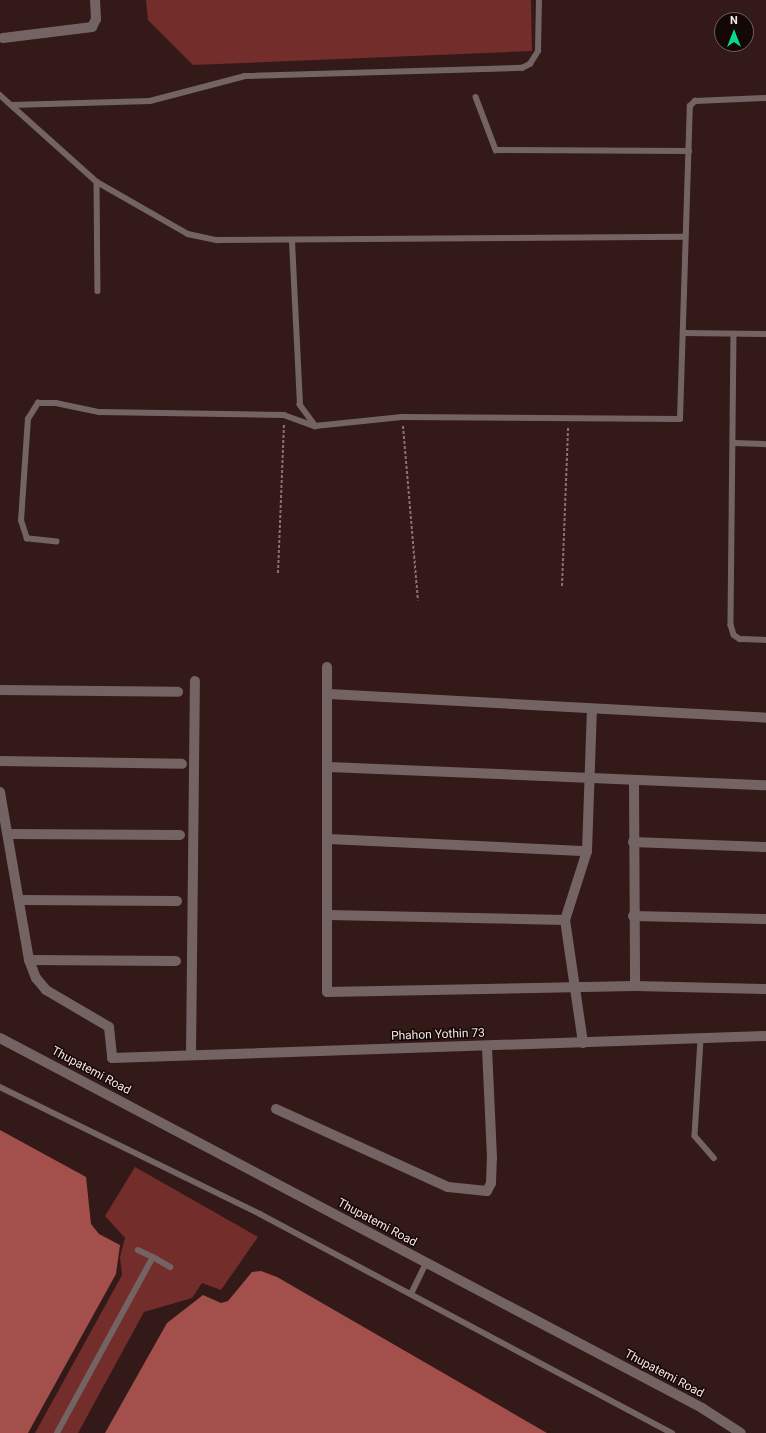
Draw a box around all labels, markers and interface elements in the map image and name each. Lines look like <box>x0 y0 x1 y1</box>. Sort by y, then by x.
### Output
north arrow <box>714 12 754 52</box>
text: N <box>730 14 738 27</box>
street label: Phahon Yothin 73 <box>391 1026 485 1044</box>
street label: Thupatemi Road <box>49 1044 133 1098</box>
street label: Thupatemi Road <box>335 1196 419 1250</box>
street label: Thupatemi Road <box>622 1347 706 1401</box>

